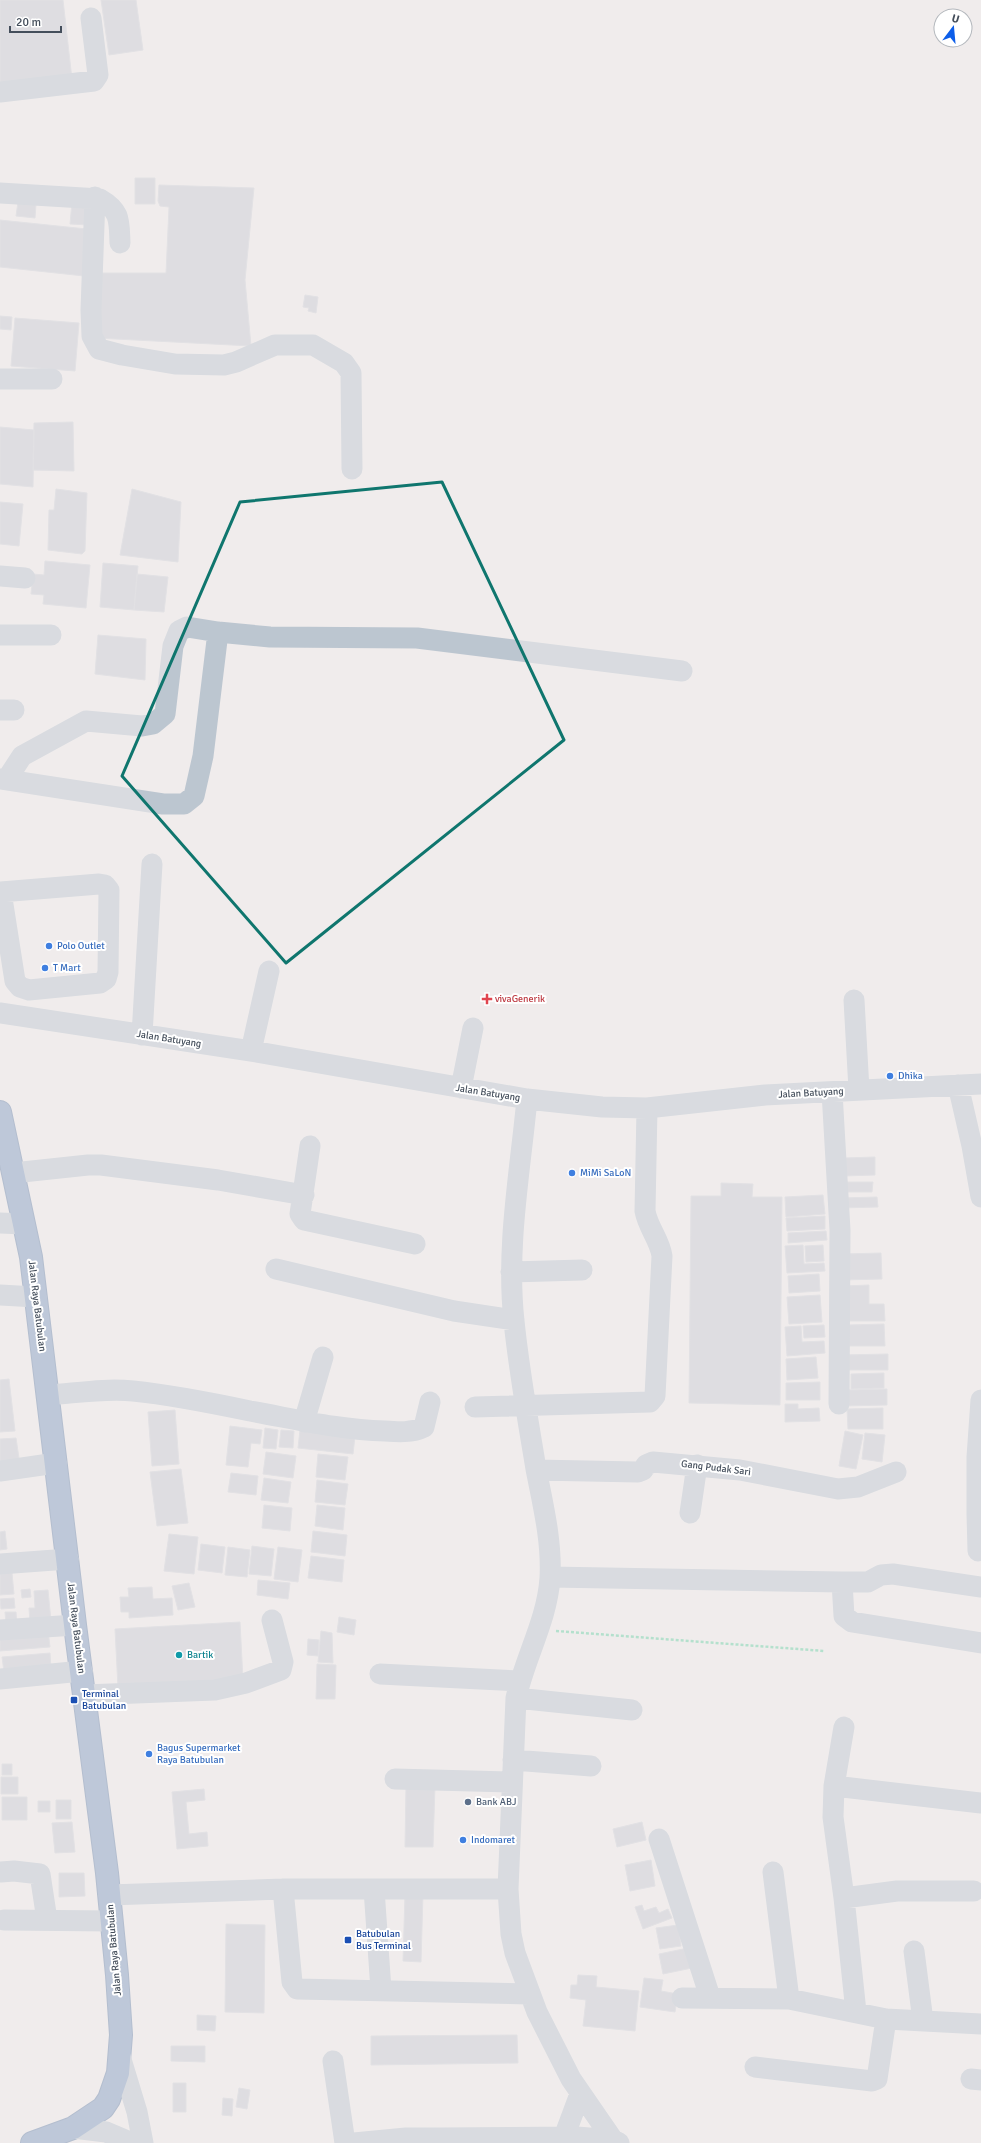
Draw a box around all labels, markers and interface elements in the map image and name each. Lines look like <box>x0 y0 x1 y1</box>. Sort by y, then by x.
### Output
scale bar <box>10 8 61 34</box>
north arrow <box>933 8 973 48</box>
text: U <box>950 12 961 26</box>
text: 20 m <box>16 15 41 30</box>
place label: Polo Outlet <box>57 940 105 952</box>
marker: Polo Outlet <box>44 941 54 951</box>
place label: T Mart <box>53 962 81 974</box>
marker: T Mart <box>40 963 50 973</box>
place label: vivaGenerik <box>495 993 545 1005</box>
marker: vivaGenerik <box>482 994 492 1004</box>
street label: Jalan Batuyang <box>136 1028 202 1050</box>
place label: Dhika <box>898 1070 923 1082</box>
marker: Dhika <box>885 1071 895 1081</box>
street label: Jalan Batuyang <box>455 1082 521 1104</box>
street label: Jalan Batuyang <box>778 1085 844 1101</box>
place label: MiMi SaLoN <box>580 1167 631 1179</box>
marker: MiMi SaLoN <box>567 1168 577 1178</box>
street label: Jalan Raya Batubulan <box>25 1260 49 1352</box>
street label: Gang Pudak Sari <box>680 1458 752 1478</box>
street label: Jalan Raya Batubulan <box>64 1582 88 1674</box>
place label: Bartik <box>187 1649 213 1661</box>
marker: Bartik <box>174 1650 184 1660</box>
place label: Terminal Batubulan <box>82 1688 126 1712</box>
marker: Terminal Batubulan <box>69 1695 79 1705</box>
place label: Bagus Supermarket Raya Batubulan <box>157 1742 241 1766</box>
marker: Bagus Supermarket Raya Batubulan <box>144 1749 154 1759</box>
place label: Bank ABJ <box>476 1796 516 1808</box>
marker: Bank ABJ <box>463 1797 473 1807</box>
place label: Indomaret <box>471 1834 515 1846</box>
marker: Indomaret <box>458 1835 468 1845</box>
street label: Jalan Raya Batubulan <box>104 1904 124 1996</box>
place label: Batubulan Bus Terminal <box>356 1928 411 1952</box>
marker: Batubulan Bus Terminal <box>343 1935 353 1945</box>

